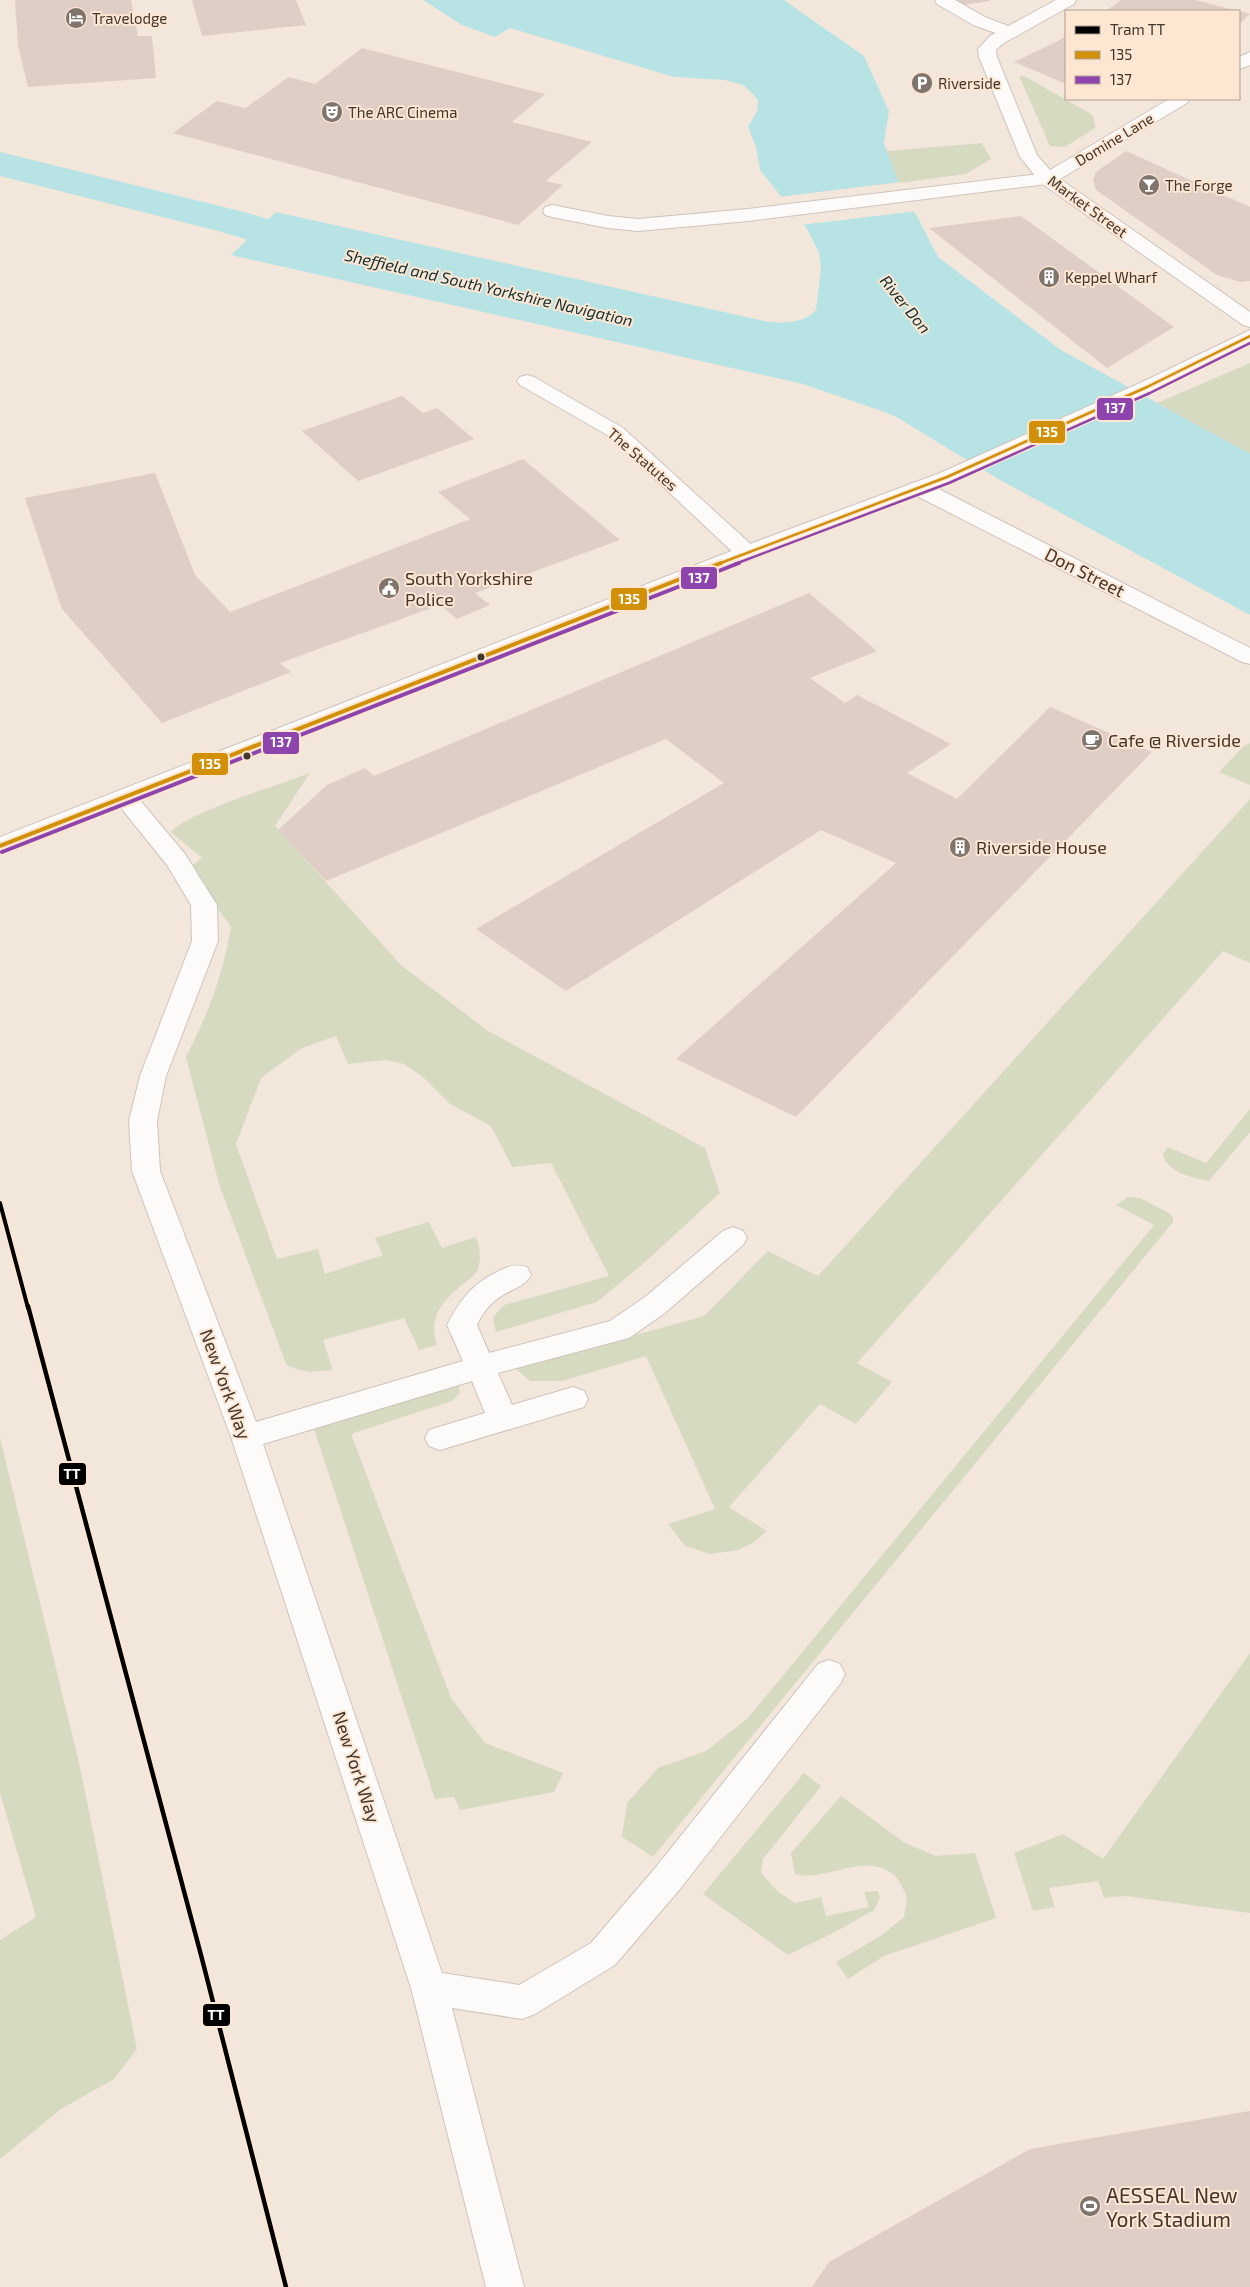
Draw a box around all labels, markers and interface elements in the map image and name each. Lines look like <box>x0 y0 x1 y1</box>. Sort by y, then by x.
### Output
hotel icon: Travelodge <box>64 6 88 30</box>
place label: Travelodge <box>92 9 167 27</box>
legend <box>1065 10 1240 100</box>
text: Tram TT <box>1110 20 1165 38</box>
text: 135 <box>1110 45 1132 63</box>
text: 137 <box>1110 70 1132 88</box>
parking icon: Riverside <box>910 71 934 95</box>
place label: Riverside <box>938 74 1001 92</box>
theatre icon: The ARC Cinema <box>320 100 344 124</box>
place label: The ARC Cinema <box>348 103 457 121</box>
street label: Domine Lane <box>1072 109 1156 169</box>
street label: Market Street <box>1045 171 1131 241</box>
bar icon: The Forge <box>1137 173 1161 197</box>
place label: The Forge <box>1165 176 1233 194</box>
water label: Sheffield and South Yorkshire Navigation <box>343 245 635 329</box>
building icon: Keppel Wharf <box>1037 265 1061 289</box>
place label: Keppel Wharf <box>1065 268 1158 286</box>
water label: River Don <box>877 271 935 337</box>
line badge: 137 <box>1096 397 1134 421</box>
text: 137 <box>1104 399 1126 416</box>
line badge: 135 <box>1028 420 1066 444</box>
text: 135 <box>1036 423 1058 440</box>
street label: The Statutes <box>604 424 682 494</box>
street label: Don Street <box>1041 543 1129 602</box>
line badge: 137 <box>680 566 718 590</box>
place label: South Yorkshire Police <box>405 567 533 610</box>
text: 137 <box>688 569 710 586</box>
public building icon: South Yorkshire Police <box>377 576 401 600</box>
line badge: 135 <box>610 587 648 611</box>
text: 135 <box>618 590 640 607</box>
unlabelled marker <box>476 652 486 662</box>
cafe icon: Cafe @ Riverside <box>1080 728 1104 752</box>
place label: Cafe @ Riverside <box>1108 729 1241 751</box>
line badge: 137 <box>262 731 300 755</box>
text: 137 <box>270 733 292 750</box>
unlabelled marker <box>242 751 252 761</box>
line badge: 135 <box>191 752 229 776</box>
text: 135 <box>199 755 221 772</box>
building icon: Riverside House <box>948 835 972 859</box>
place label: Riverside House <box>976 836 1107 858</box>
street label: New York Way <box>196 1326 256 1443</box>
line badge: TT <box>58 1462 87 1486</box>
text: TT <box>64 1465 81 1482</box>
street label: New York Way <box>329 1708 386 1826</box>
line badge: TT <box>202 2003 231 2027</box>
text: TT <box>208 2006 225 2023</box>
place label: AESSEAL New York Stadium <box>1106 2182 1238 2231</box>
sports icon: AESSEAL New York Stadium <box>1078 2194 1102 2218</box>

